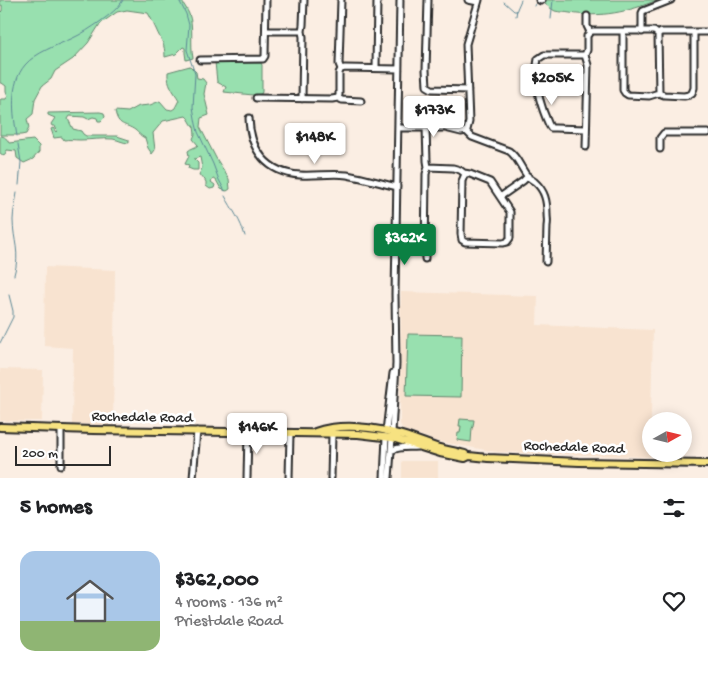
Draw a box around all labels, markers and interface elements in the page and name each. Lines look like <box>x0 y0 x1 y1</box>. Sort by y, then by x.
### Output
pin: $205K <box>517 64 587 106</box>
text: $205K <box>531 70 573 89</box>
pin: $173K <box>399 96 469 138</box>
text: $173K <box>414 102 454 121</box>
pin: $148K <box>280 122 350 165</box>
text: $148K <box>296 129 334 148</box>
pin: $362K <box>370 224 440 266</box>
text: $362K <box>385 230 425 249</box>
street label: Rochedale Road <box>91 408 194 428</box>
pin: $146K <box>222 412 292 455</box>
north arrow <box>642 412 692 462</box>
map controls <box>642 412 692 462</box>
text: $146K <box>238 419 276 438</box>
street label: Rochedale Road <box>523 437 626 459</box>
scale bar <box>15 443 111 466</box>
text: 200 m <box>22 446 58 463</box>
icon: filters <box>660 494 688 522</box>
text: 5 homes <box>20 496 92 521</box>
text: $362,000 <box>175 569 259 594</box>
icon: home <box>60 571 120 631</box>
icon: heart <box>660 587 688 615</box>
text: 4 rooms · 136 m² <box>175 594 283 613</box>
text: Priestdale Road <box>175 613 282 632</box>

